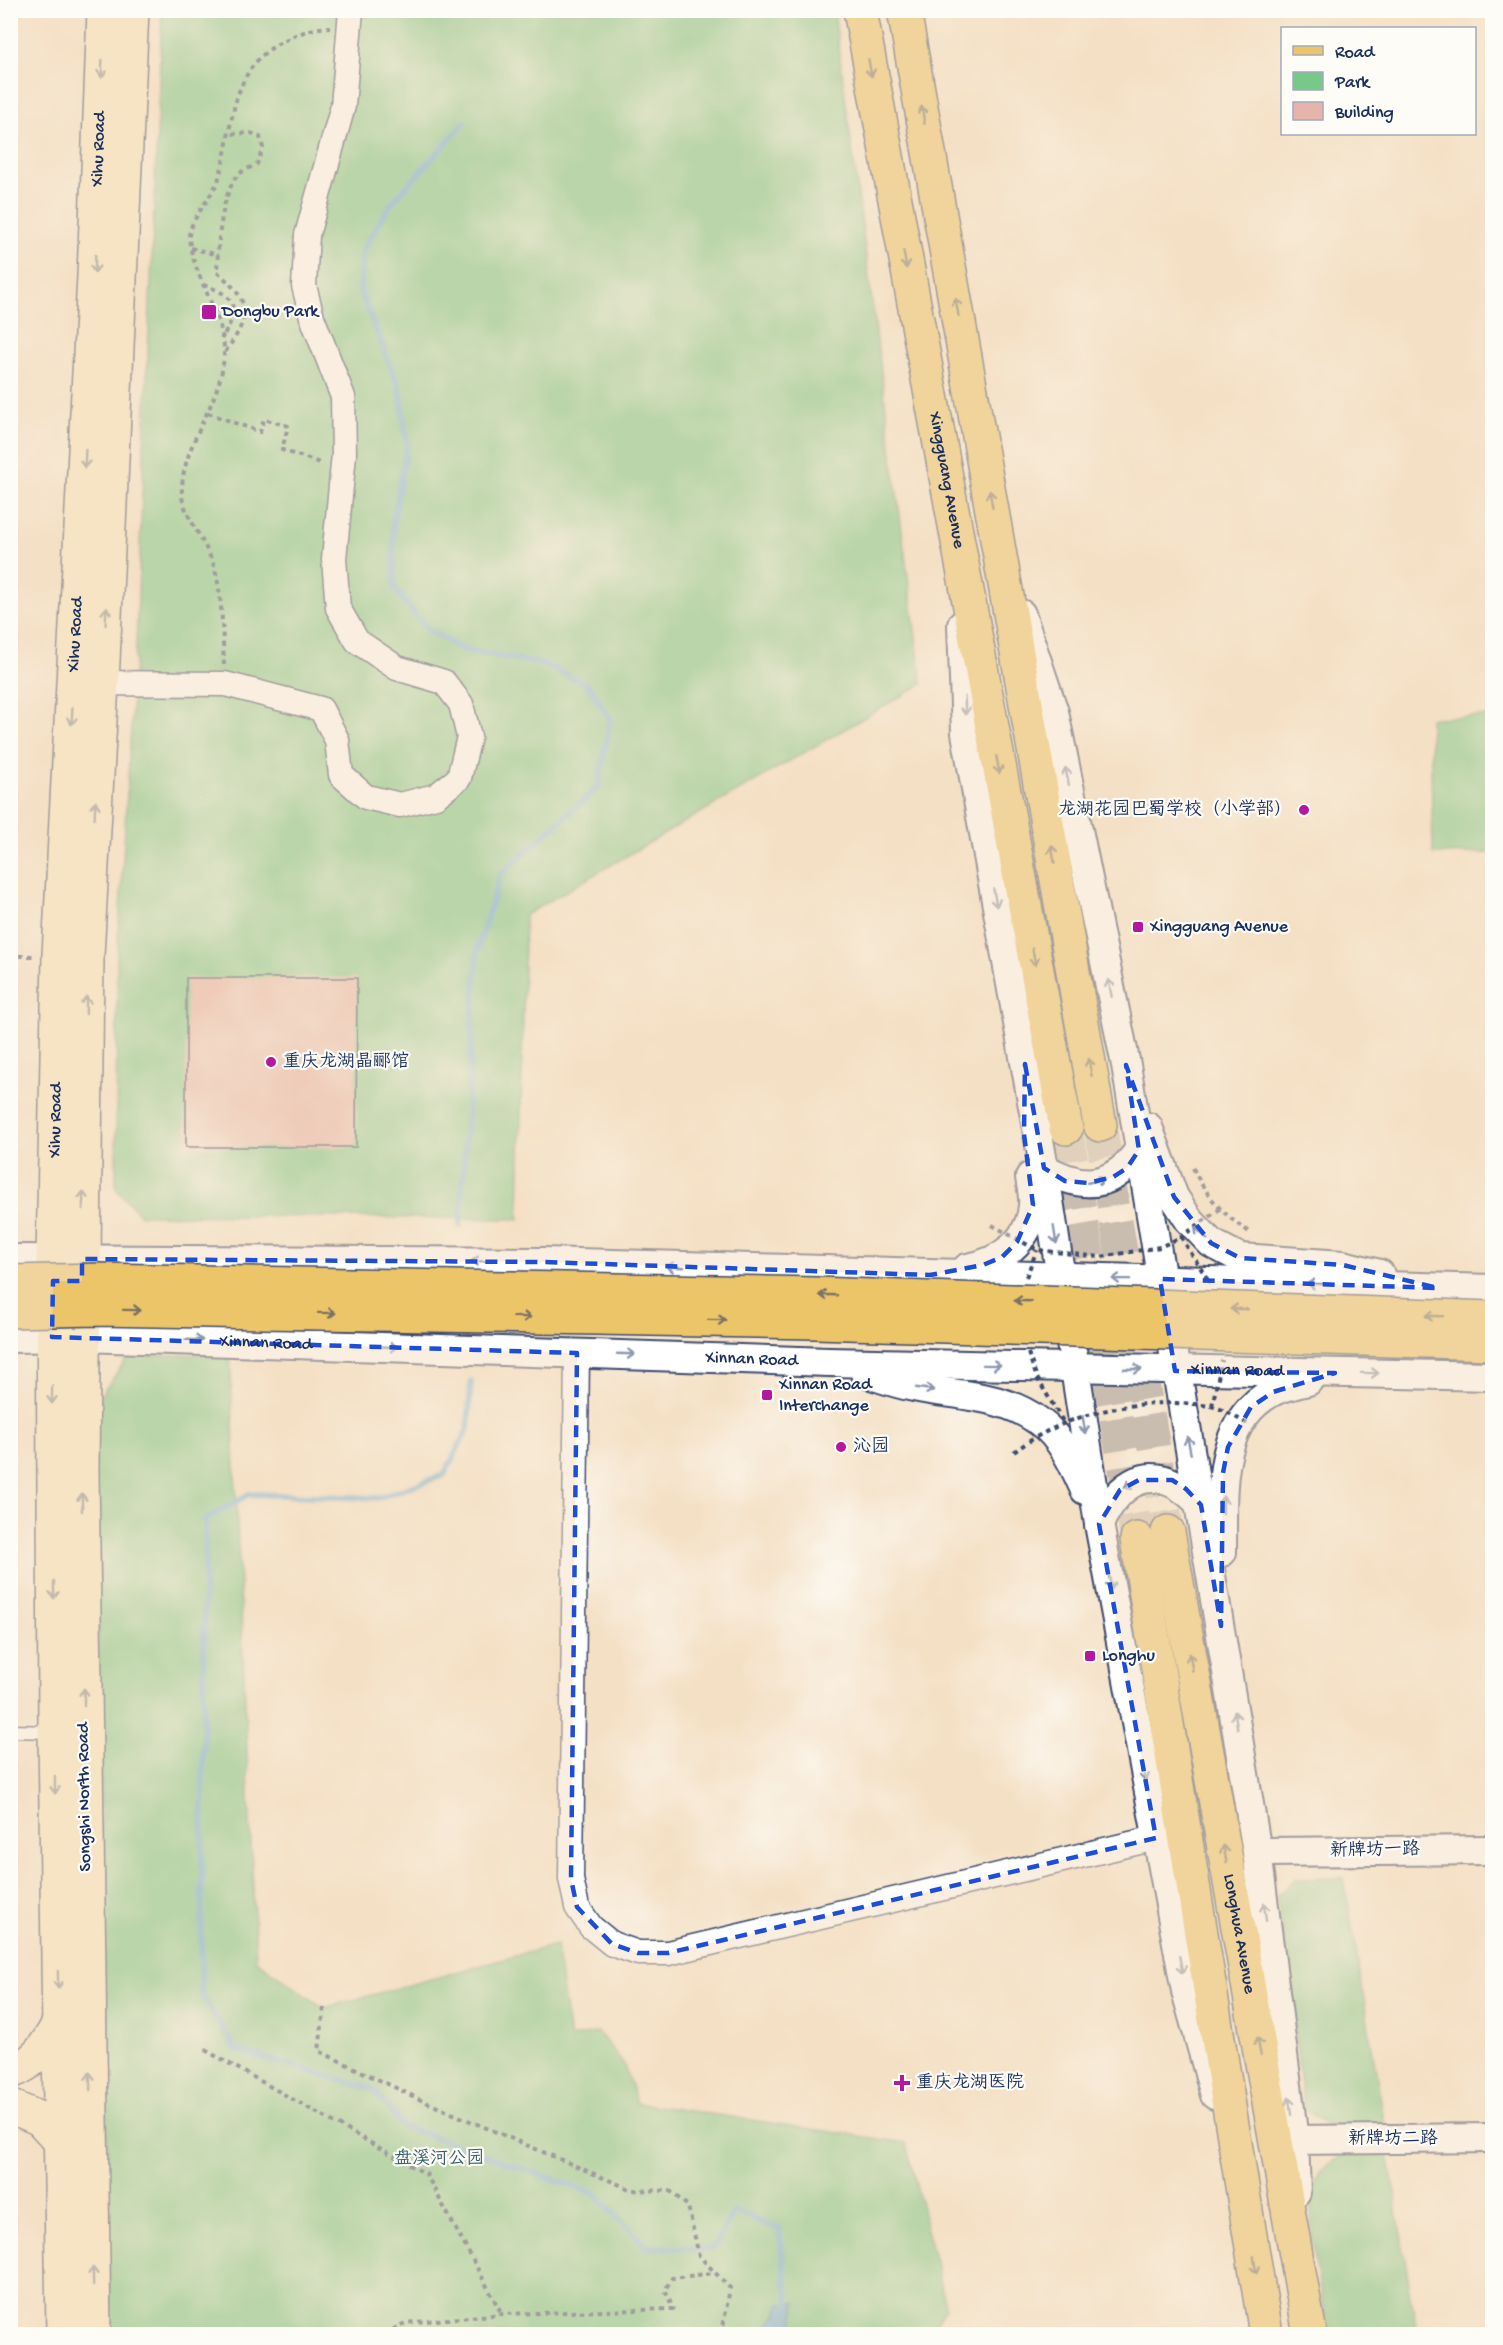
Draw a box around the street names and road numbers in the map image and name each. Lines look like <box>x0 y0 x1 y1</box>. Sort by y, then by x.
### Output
street label: Xihu Road <box>87 110 111 188</box>
street label: Xingguang Avenue <box>924 409 970 551</box>
street label: Xihu Road <box>63 595 88 674</box>
street label: Xihu Road <box>44 1081 67 1159</box>
street label: Xinnan Road <box>218 1331 314 1355</box>
street label: Xinnan Road <box>704 1347 800 1372</box>
street label: Xinnan Road <box>1190 1359 1286 1382</box>
street label: Songshi North Road <box>73 1721 97 1872</box>
street label: 新牌坊一路 <box>1330 1839 1420 1862</box>
street label: Longhua Avenue <box>1218 1872 1260 1996</box>
street label: 新牌坊二路 <box>1348 2128 1438 2150</box>

